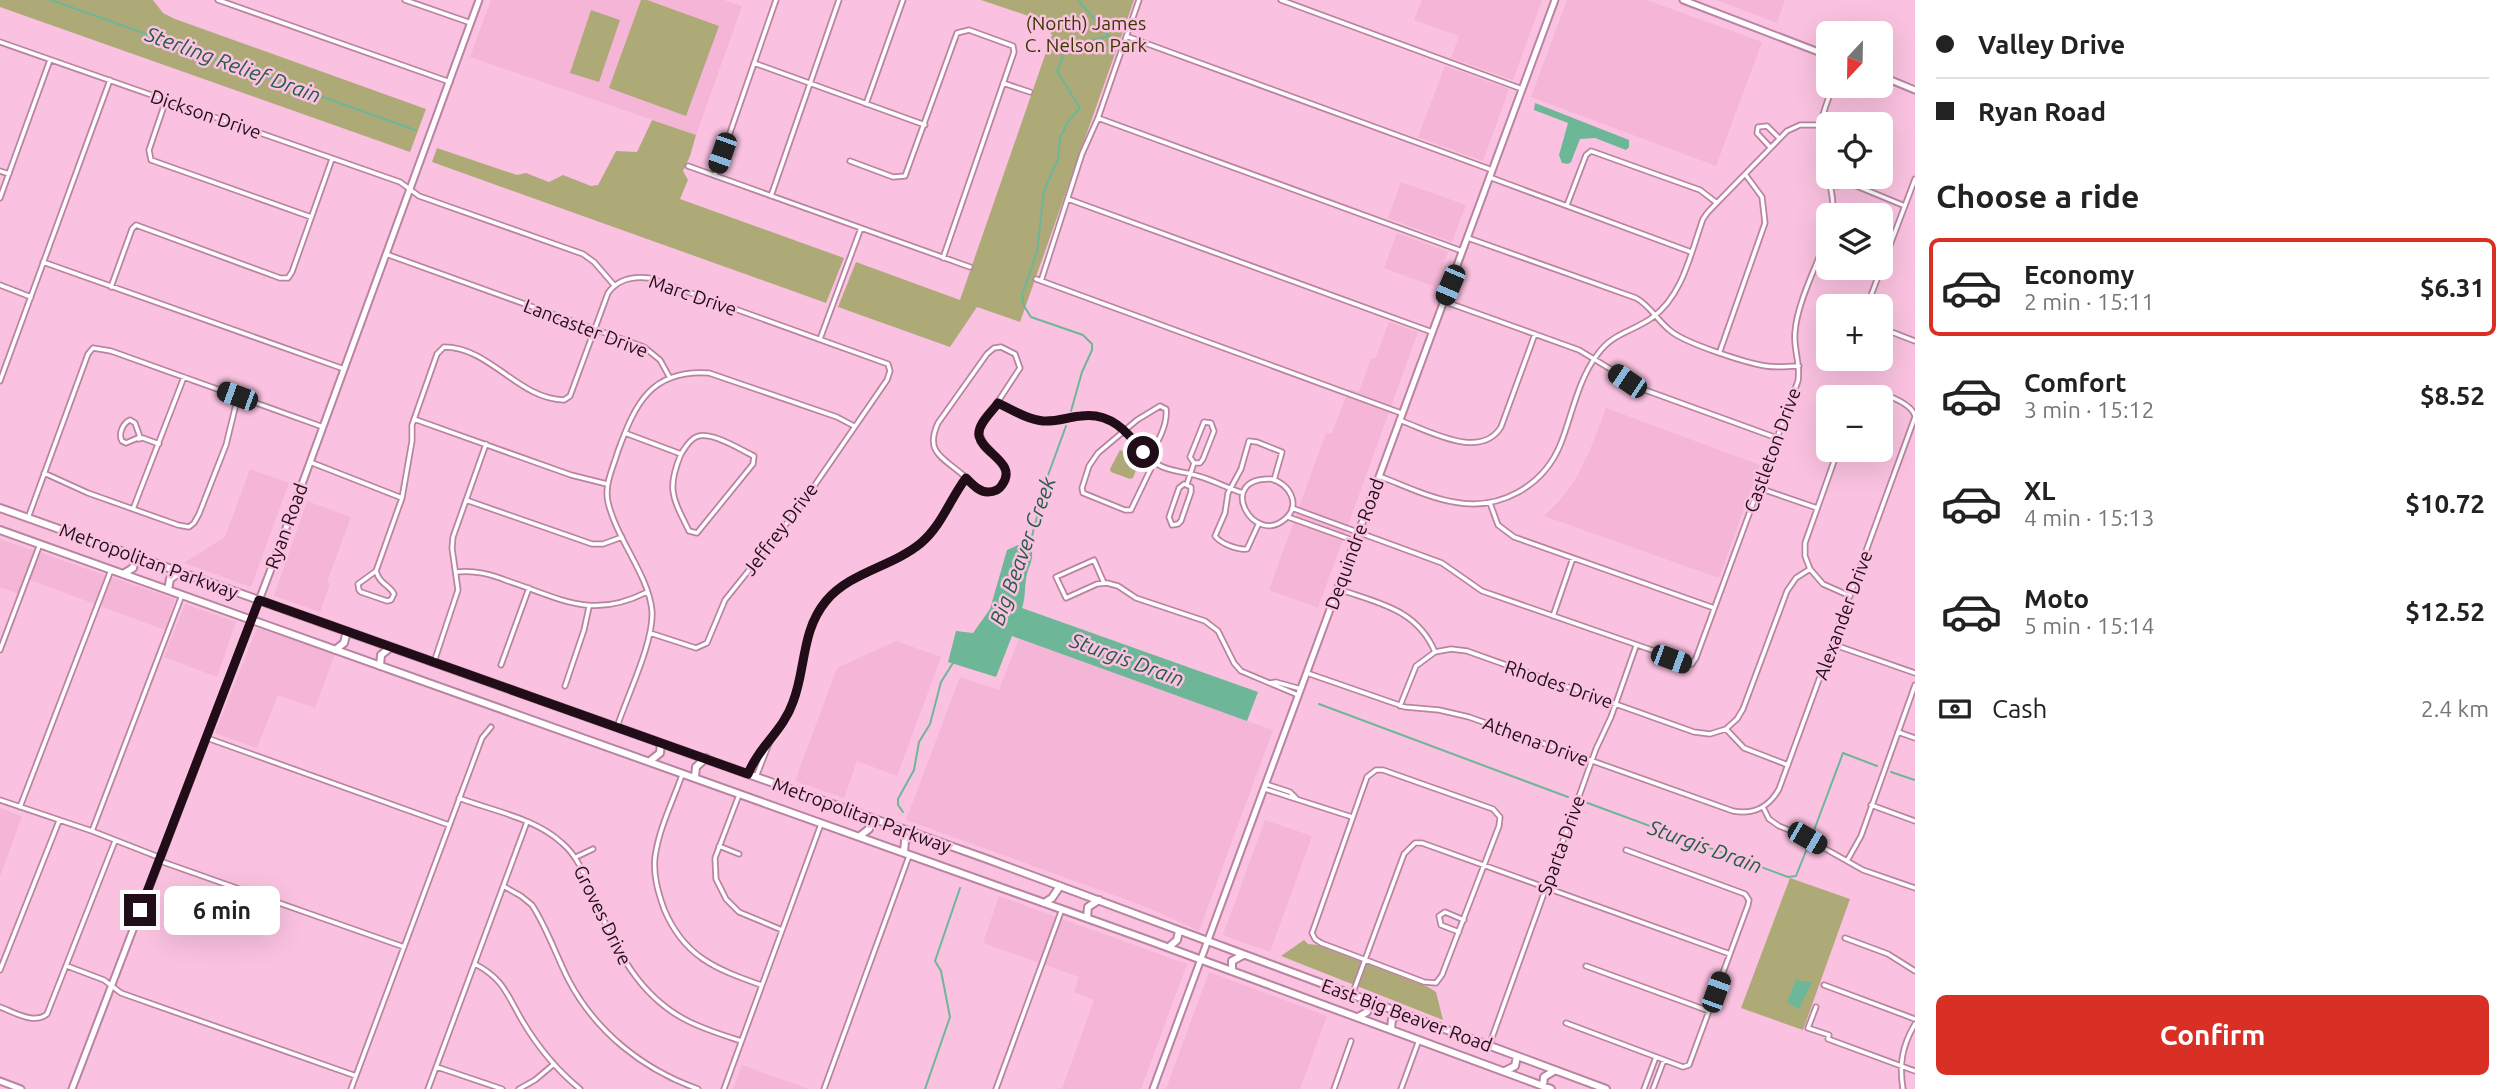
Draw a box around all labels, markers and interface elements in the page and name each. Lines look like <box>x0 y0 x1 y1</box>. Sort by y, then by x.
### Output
park label: (North) James C. Nelson Park <box>1025 12 1148 56</box>
water label: Sterling Relief Drain <box>141 21 324 107</box>
north arrow <box>1816 21 1894 98</box>
map controls <box>1816 21 1893 462</box>
text: Valley Drive <box>1978 30 2125 59</box>
street label: Dickson Drive <box>148 85 264 143</box>
text: Ryan Road <box>1978 97 2106 126</box>
button: locate <box>1816 112 1893 189</box>
car <box>706 130 739 176</box>
text: Choose a ride <box>1936 178 2139 214</box>
button: layers <box>1816 203 1893 280</box>
icon: car <box>1940 256 2003 319</box>
text: Economy <box>2024 260 2134 289</box>
car <box>1433 262 1468 308</box>
street label: Marc Drive <box>646 270 740 320</box>
text: $6.31 <box>2420 273 2485 302</box>
text: 2 min · 15:11 <box>2024 289 2155 314</box>
street label: Lancaster Drive <box>521 294 651 362</box>
button: + <box>1816 294 1893 371</box>
car <box>1604 361 1651 401</box>
icon: car <box>1940 364 2003 427</box>
text: Comfort <box>2024 368 2127 397</box>
car <box>214 379 261 413</box>
text: $8.52 <box>2420 381 2485 410</box>
street label: Castleton Drive <box>1739 385 1805 515</box>
button: − <box>1816 385 1893 462</box>
text: 3 min · 15:12 <box>2024 397 2155 422</box>
route start <box>1127 436 1159 468</box>
icon: car <box>1940 472 2003 535</box>
water label: Big Beaver Creek <box>984 473 1060 628</box>
street label: Dequindre Road <box>1320 475 1388 613</box>
text: XL <box>2024 476 2055 505</box>
street label: Jeffrey Drive <box>738 478 822 580</box>
street label: Ryan Road <box>260 480 312 572</box>
text: $10.72 <box>2405 489 2485 518</box>
text: 4 min · 15:13 <box>2024 505 2155 530</box>
street label: Metropolitan Parkway <box>57 518 241 604</box>
street label: Alexander Drive <box>1809 547 1877 683</box>
icon: car <box>1940 580 2003 643</box>
text: Moto <box>2024 584 2089 613</box>
text: $12.52 <box>2405 597 2485 626</box>
text: 5 min · 15:14 <box>2024 613 2155 638</box>
water label: Sturgis Drain <box>1066 627 1188 691</box>
car <box>1648 642 1695 676</box>
street label: Rhodes Drive <box>1502 655 1616 713</box>
icon: cash <box>1936 690 1974 728</box>
text: Cash <box>1992 694 2047 723</box>
text: 2.4 km <box>2421 696 2489 721</box>
street label: Athena Drive <box>1480 712 1592 770</box>
street label: Metropolitan Parkway <box>770 772 954 858</box>
street label: Sparta Drive <box>1533 792 1589 898</box>
water label: Sturgis Drain <box>1644 814 1766 878</box>
car <box>1784 818 1831 858</box>
street label: Groves Drive <box>569 862 637 968</box>
callout: 6 min <box>164 886 280 934</box>
route end <box>124 894 156 926</box>
text: 6 min <box>193 898 251 923</box>
car <box>1699 969 1734 1015</box>
street label: East Big Beaver Road <box>1319 974 1495 1056</box>
button: Confirm <box>1936 995 2489 1075</box>

